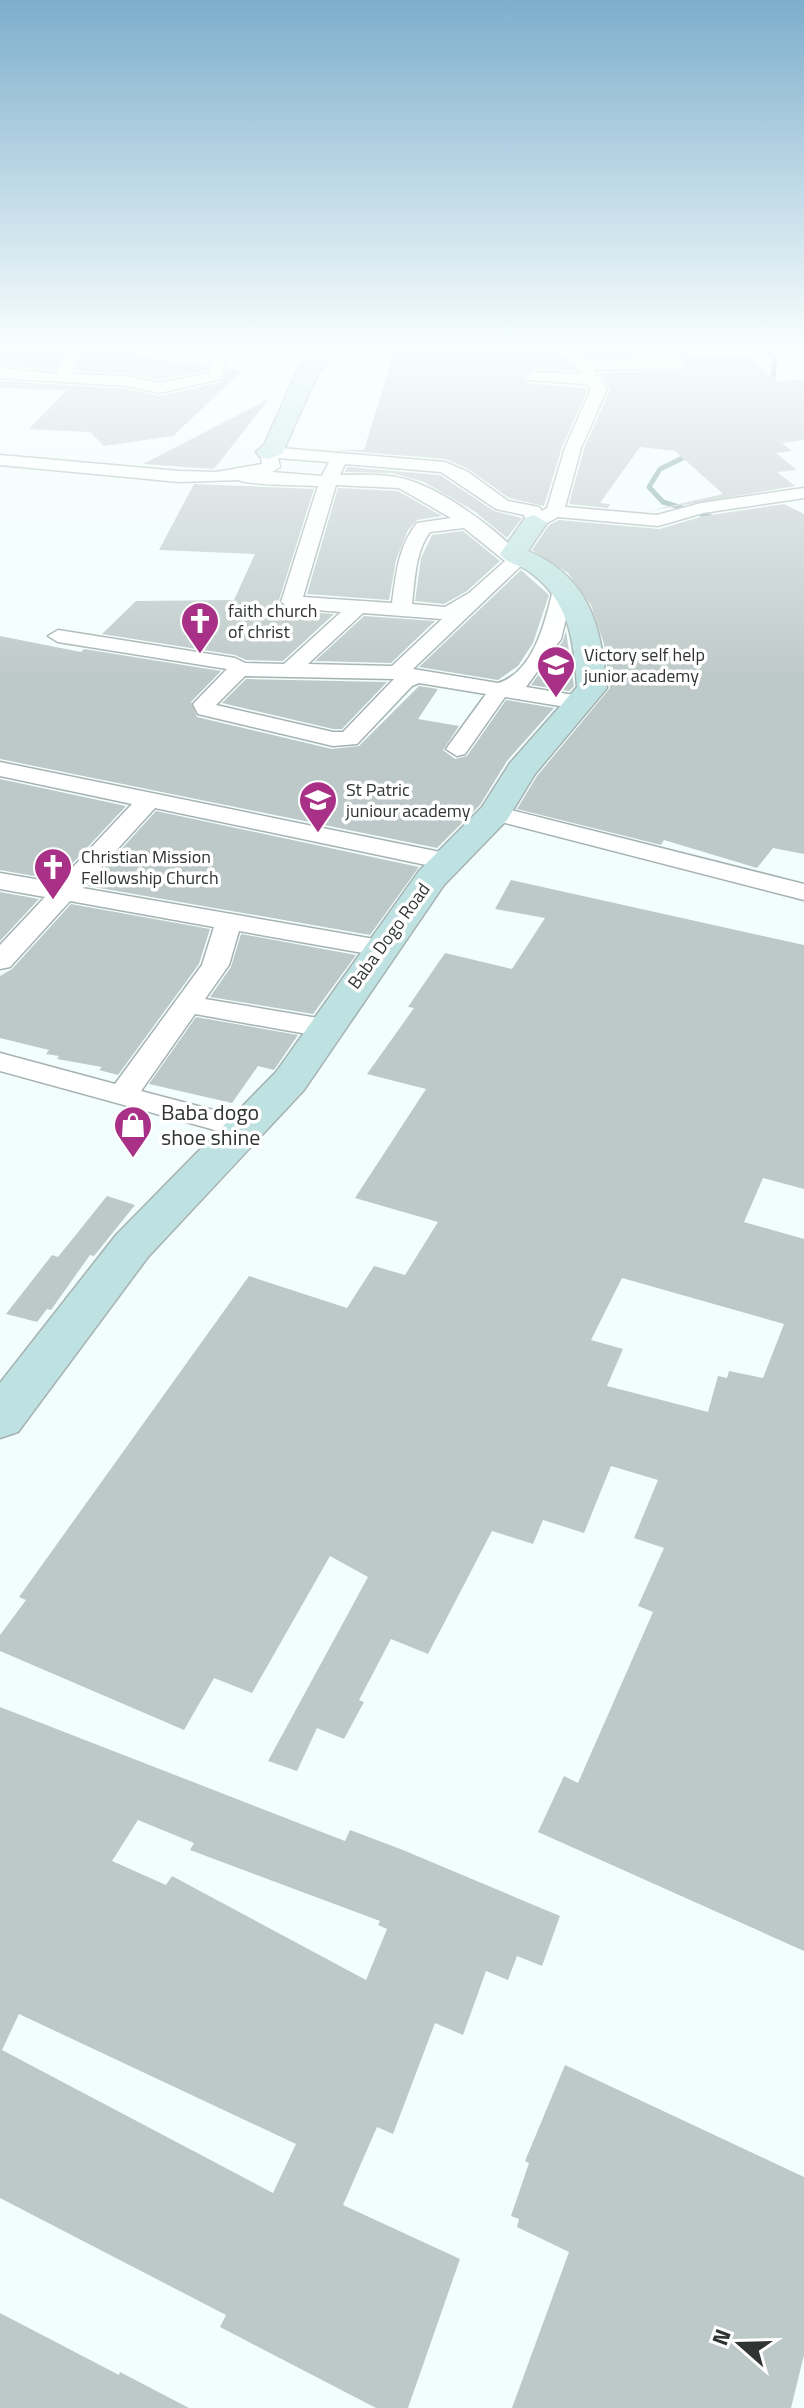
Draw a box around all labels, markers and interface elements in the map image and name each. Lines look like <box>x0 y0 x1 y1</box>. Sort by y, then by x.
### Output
place label: faith church of christ <box>228 597 318 645</box>
church icon: faith church of christ <box>179 600 221 655</box>
place label: Victory self help junior academy <box>583 641 705 689</box>
school or university icon: Victory self help junior academy <box>535 644 577 699</box>
place label: St Patric juniour academy <box>345 776 471 824</box>
school or university icon: St Patric juniour academy <box>297 779 339 834</box>
place label: Christian Mission Fellowship Church <box>81 843 219 891</box>
church icon: Christian Mission Fellowship Church <box>32 846 74 901</box>
street label: Baba Dogo Road <box>341 877 436 994</box>
place label: Baba dogo shoe shine <box>161 1095 260 1154</box>
shop icon: Baba dogo shoe shine <box>112 1104 154 1159</box>
north arrow <box>700 2304 780 2384</box>
text: N <box>703 2324 740 2350</box>

